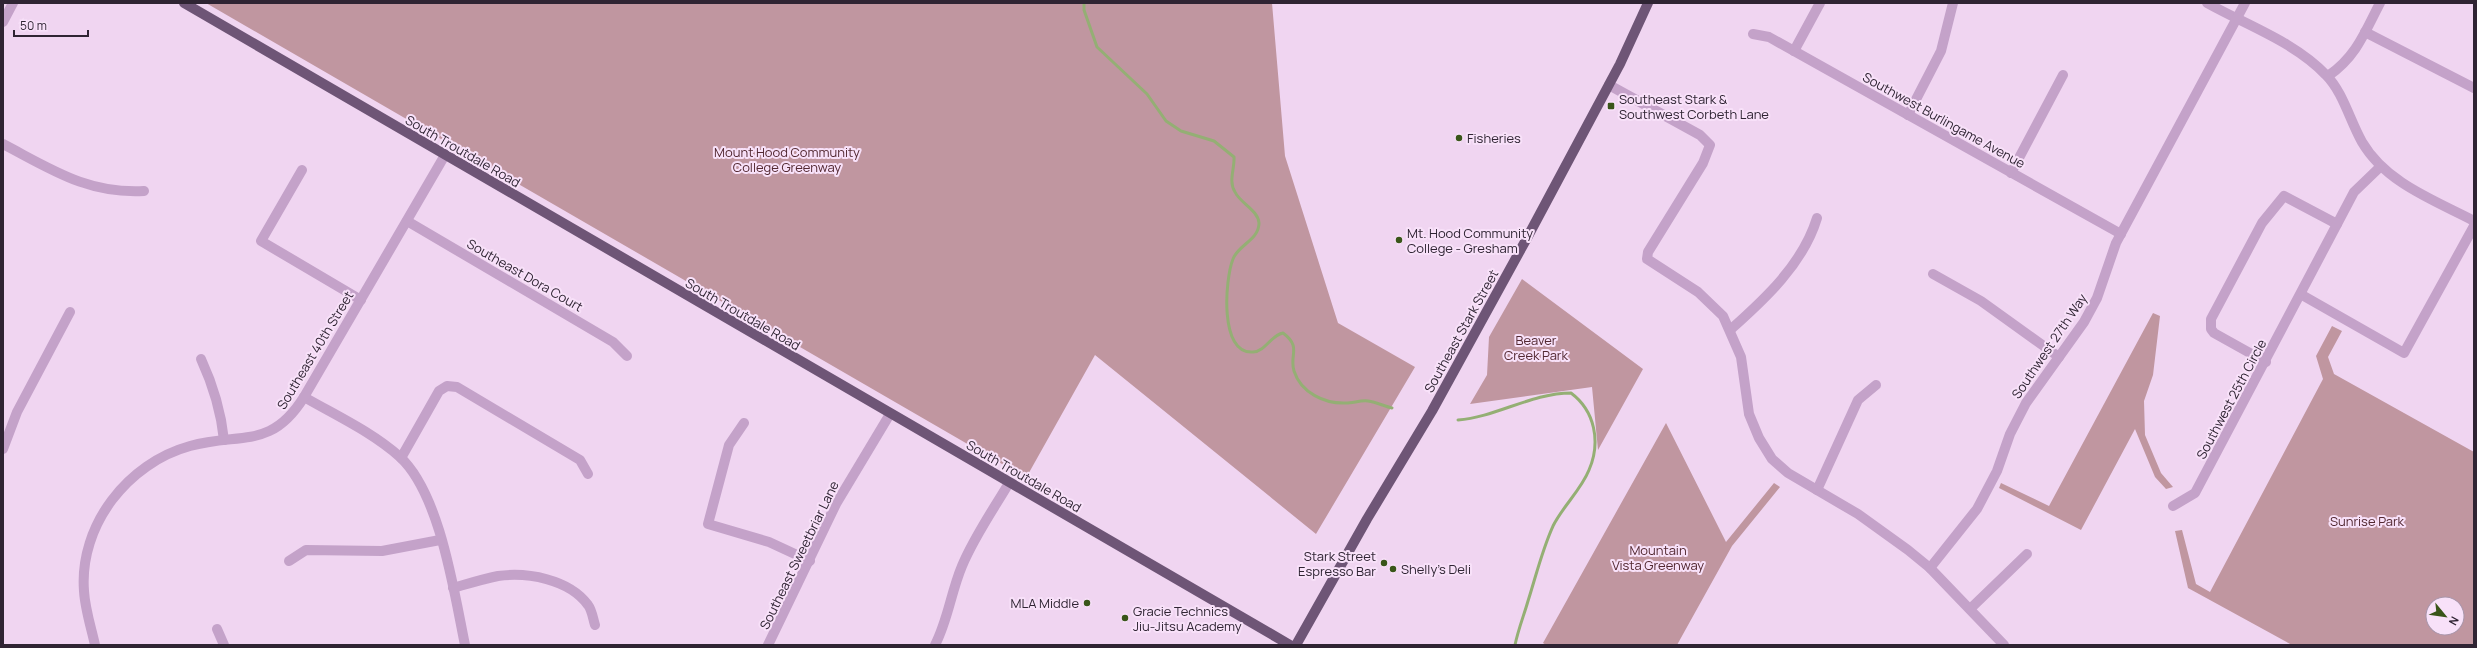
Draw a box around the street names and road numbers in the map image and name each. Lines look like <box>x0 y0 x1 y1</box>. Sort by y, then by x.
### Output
street label: Southwest Burlingame Avenue <box>1860 68 2029 172</box>
street label: South Troutdale Road <box>402 111 524 191</box>
street label: Southeast Dora Court <box>464 234 586 316</box>
street label: Southeast Stark Street <box>1420 266 1502 396</box>
street label: South Troutdale Road <box>682 274 804 354</box>
street label: Southeast 40th Street <box>273 288 357 412</box>
street label: Southwest 27th Way <box>2007 290 2091 402</box>
street label: Southwest 25th Circle <box>2192 336 2270 462</box>
street label: South Troutdale Road <box>963 436 1085 516</box>
street label: Southeast Sweetbriar Lane <box>755 478 843 632</box>

